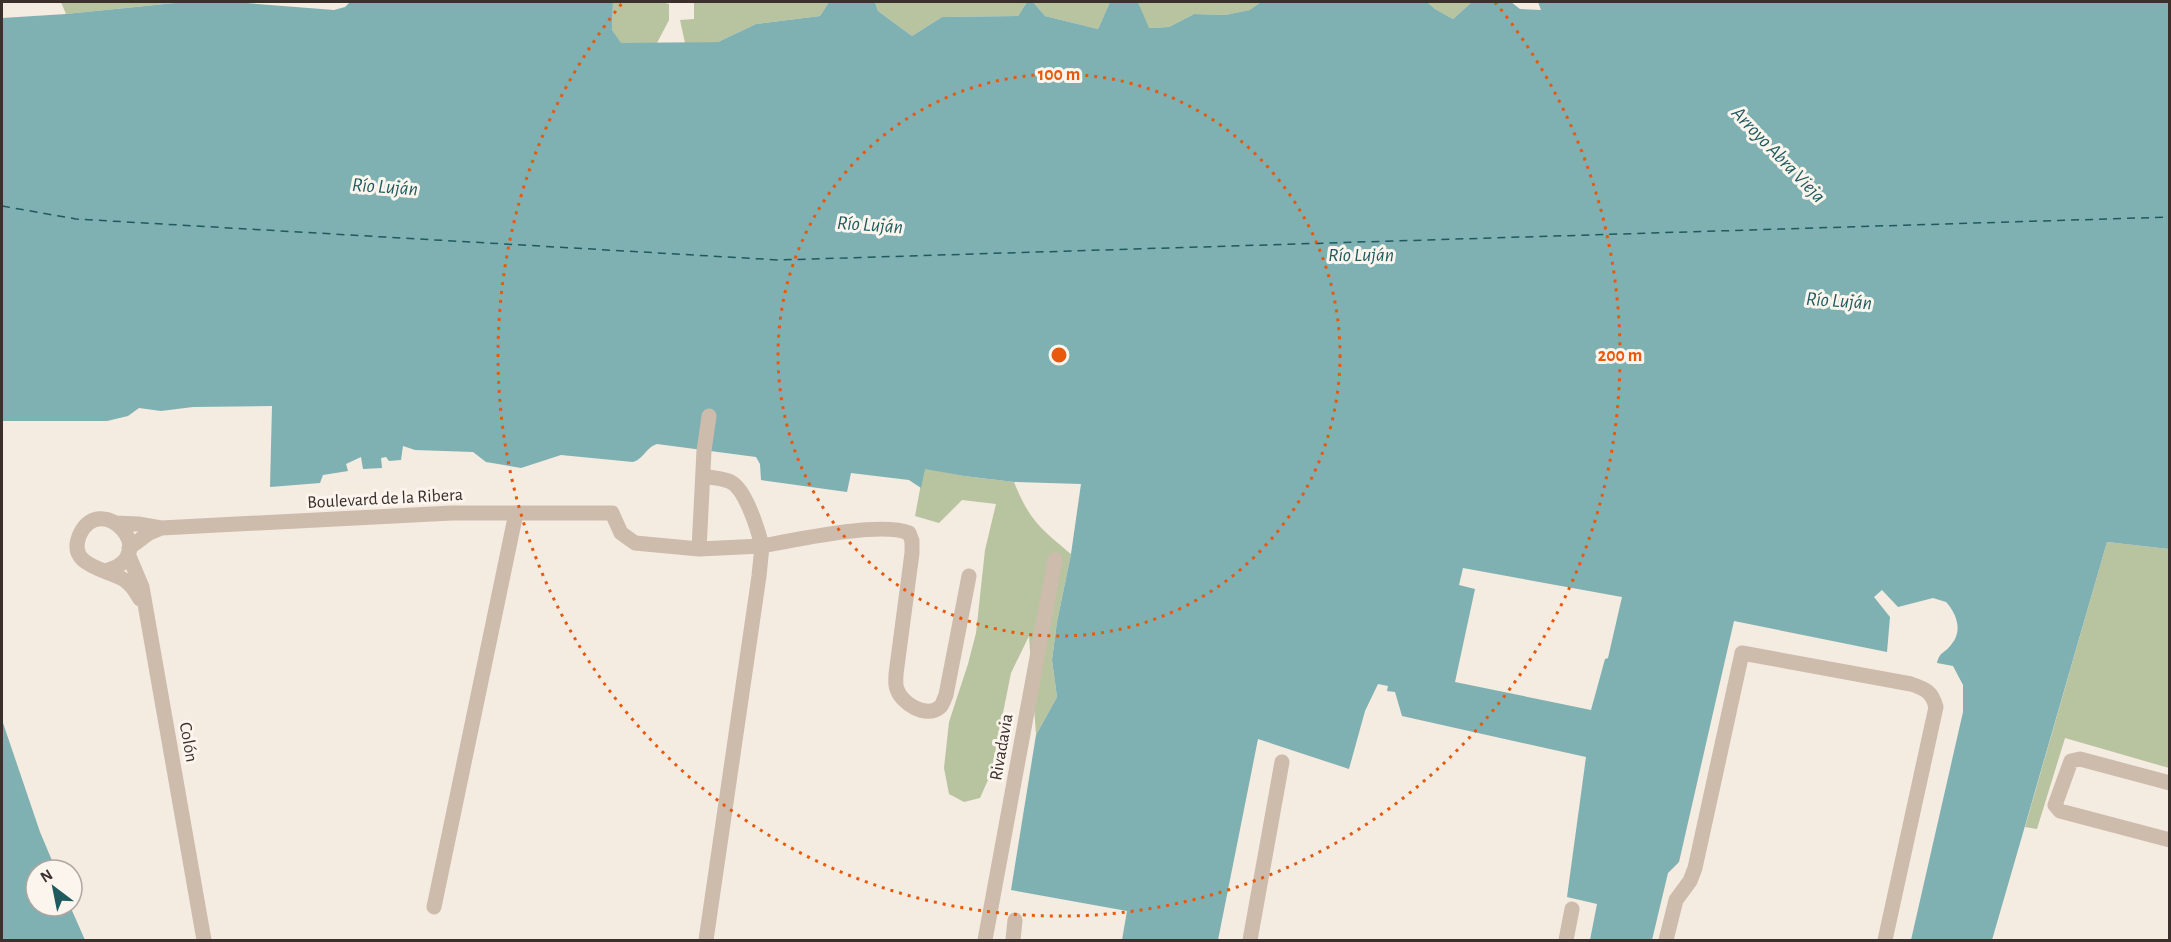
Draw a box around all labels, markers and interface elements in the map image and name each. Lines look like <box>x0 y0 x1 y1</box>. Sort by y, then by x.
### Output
text: 100 m <box>1038 66 1080 84</box>
water label: Arroyo Abra Vieja <box>1727 102 1829 206</box>
water label: Río Luján <box>351 175 419 199</box>
water label: Río Luján <box>836 213 904 237</box>
water label: Río Luján <box>1328 245 1394 265</box>
water label: Río Luján <box>1805 289 1873 313</box>
centre of rings <box>1049 345 1069 365</box>
text: 200 m <box>1598 347 1642 365</box>
street label: Boulevard de la Ribera <box>307 486 463 512</box>
street label: Rivadavia <box>987 712 1017 782</box>
street label: Colón <box>176 721 200 764</box>
north arrow <box>24 858 84 918</box>
text: N <box>38 866 56 886</box>

